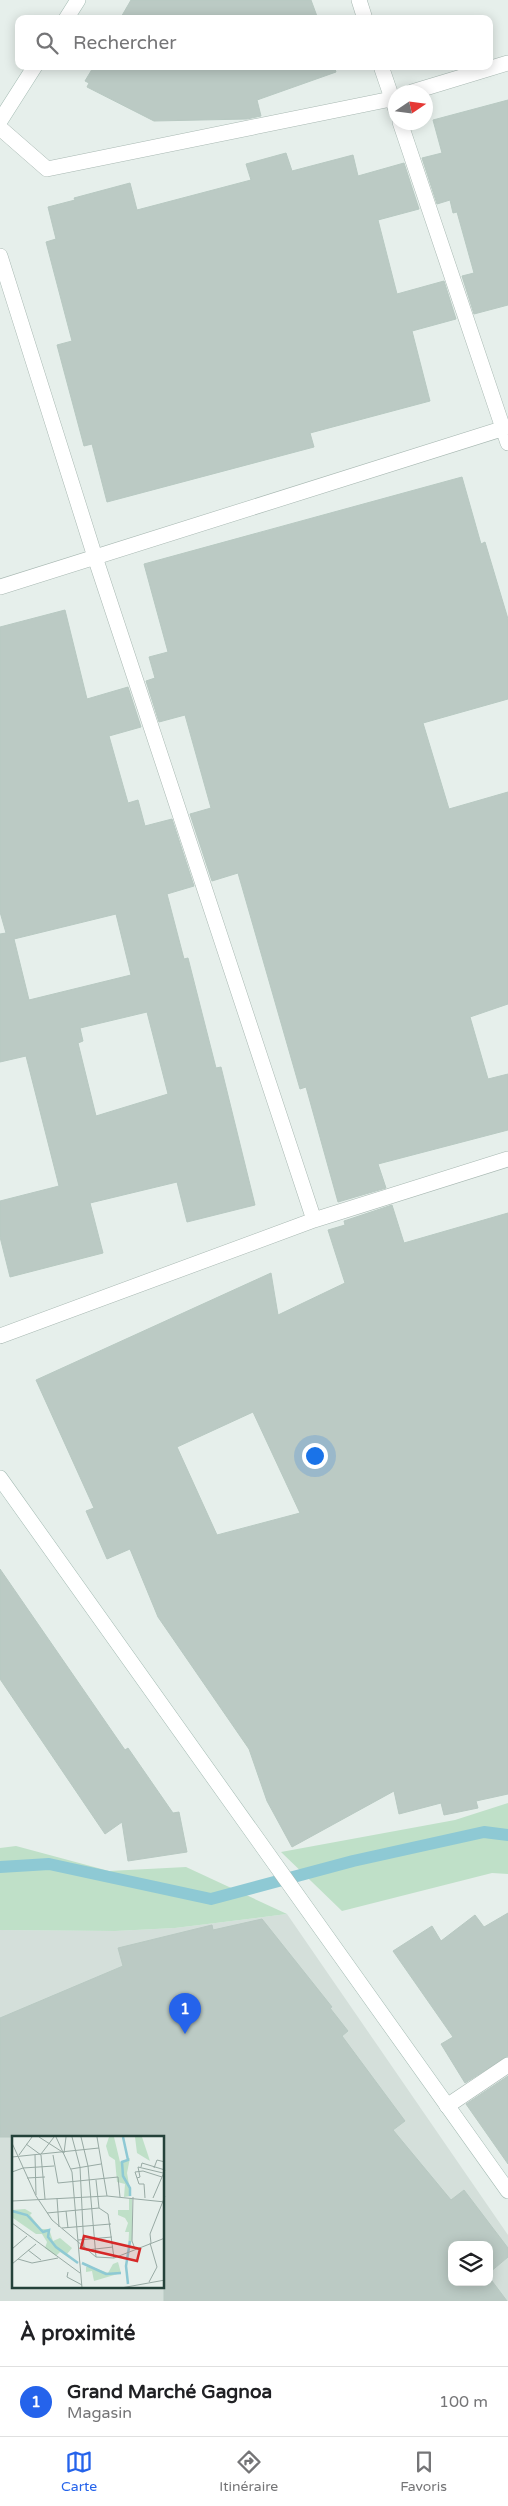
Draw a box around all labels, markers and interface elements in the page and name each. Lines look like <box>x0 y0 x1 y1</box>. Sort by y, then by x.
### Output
search box <box>15 15 493 70</box>
icon: search <box>33 29 61 57</box>
text: Rechercher <box>73 32 176 54</box>
north arrow <box>388 85 433 130</box>
your location <box>302 1443 328 1469</box>
pin: 1 <box>169 1993 201 2034</box>
inset map <box>12 2136 165 2288</box>
map controls <box>448 2241 493 2286</box>
button: layers <box>448 2241 493 2286</box>
text: À proximité <box>20 2321 135 2346</box>
text: Grand Marché Gagnoa <box>67 2381 272 2403</box>
text: 1 <box>31 2392 41 2412</box>
text: 100 m <box>439 2392 488 2412</box>
text: Magasin <box>67 2403 132 2423</box>
tab: Carte <box>61 2448 97 2495</box>
tab: Itinéraire <box>219 2448 278 2495</box>
tab: Favoris <box>400 2448 447 2495</box>

